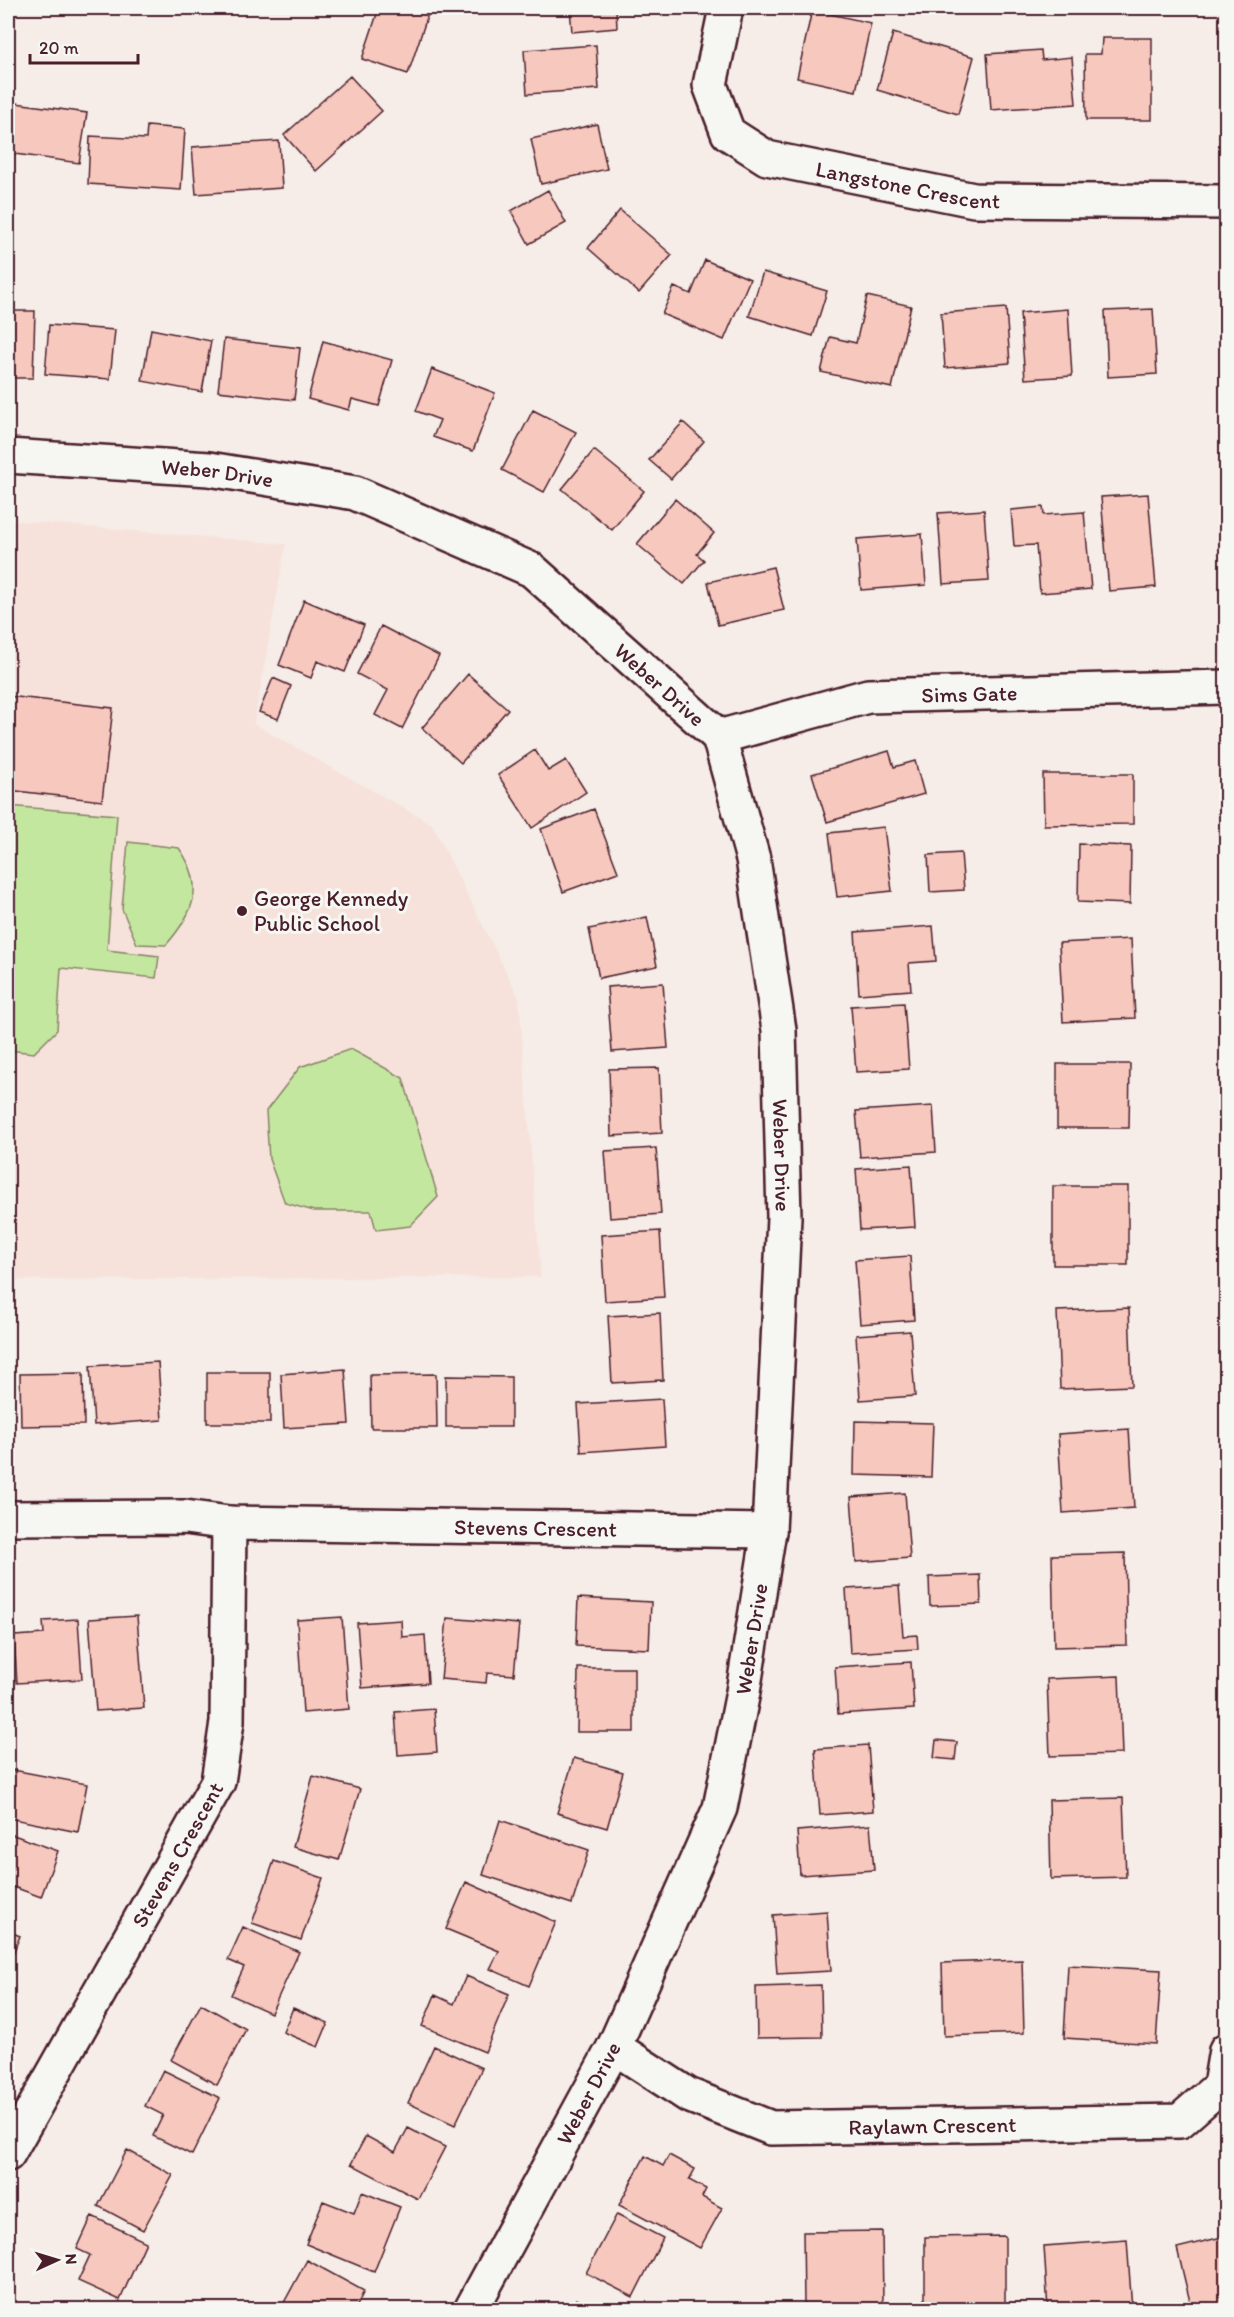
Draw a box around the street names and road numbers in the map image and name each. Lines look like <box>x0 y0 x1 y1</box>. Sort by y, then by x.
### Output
street label: Langstone Crescent <box>813 155 1000 214</box>
street label: Weber Drive <box>160 453 275 493</box>
street label: Weber Drive <box>609 637 711 732</box>
street label: Sims Gate <box>921 679 1018 709</box>
street label: Weber Drive <box>767 1099 797 1212</box>
street label: Stevens Crescent <box>454 1513 617 1543</box>
street label: Weber Drive <box>729 1581 774 1697</box>
street label: Stevens Crescent <box>126 1777 229 1932</box>
street label: Weber Drive <box>550 2037 627 2149</box>
street label: Raylawn Crescent <box>848 2111 1017 2141</box>

